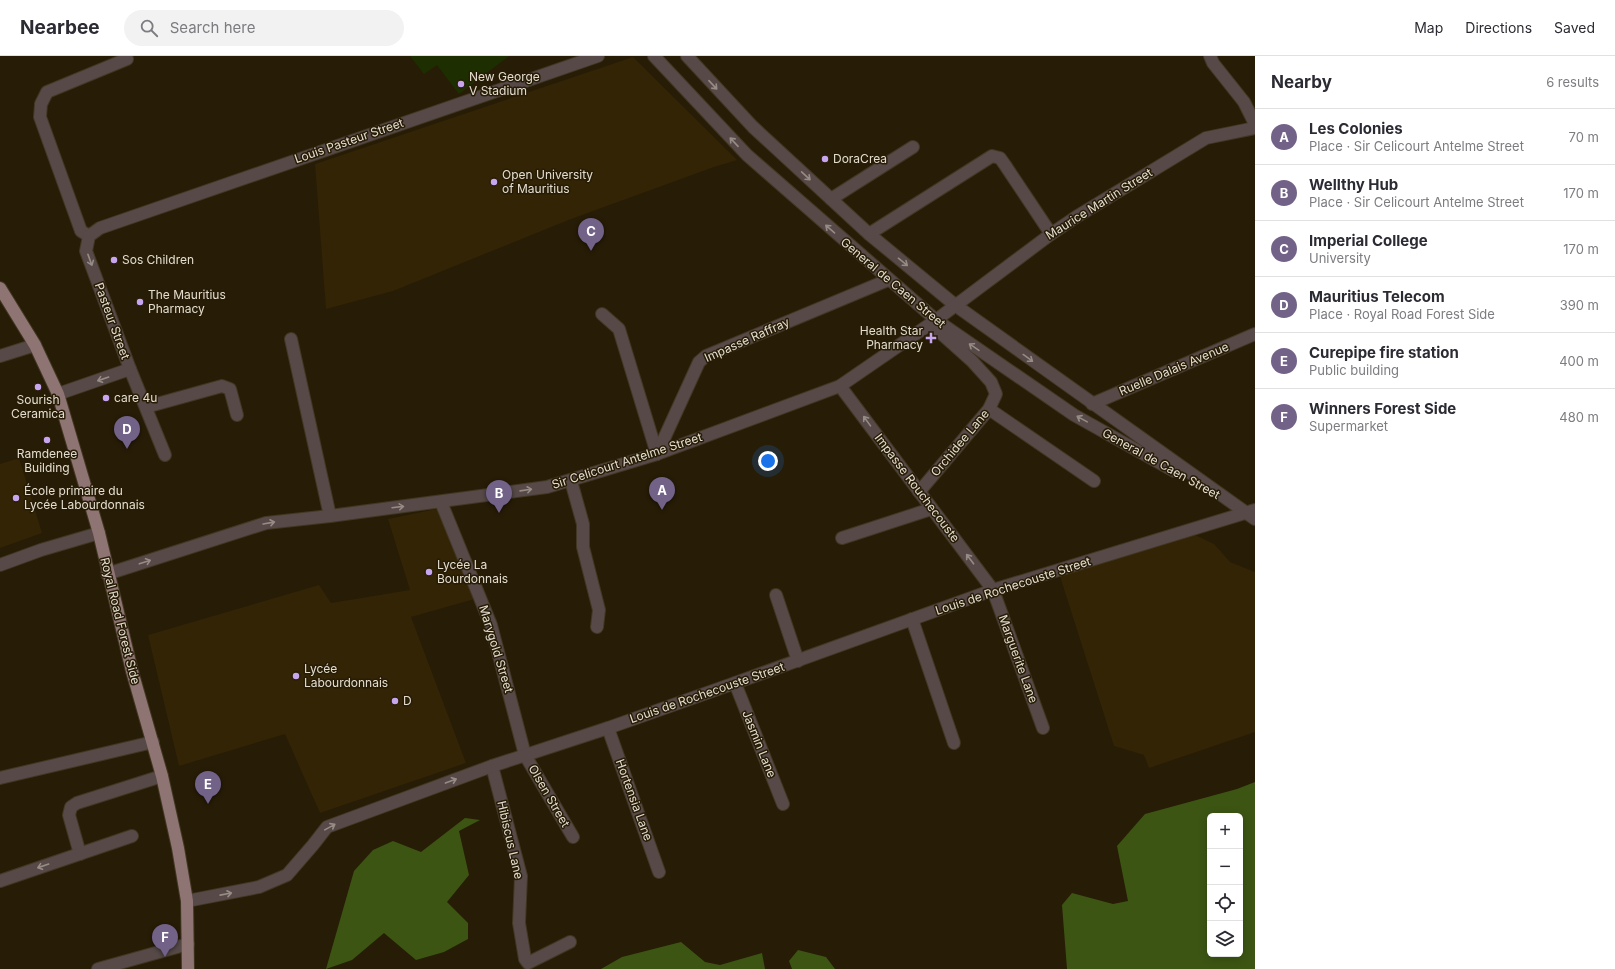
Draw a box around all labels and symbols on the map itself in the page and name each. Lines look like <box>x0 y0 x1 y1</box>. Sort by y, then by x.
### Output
place label: New George V Stadium <box>469 69 540 98</box>
marker: New George V Stadium <box>456 79 466 89</box>
one-way arrow <box>709 79 718 90</box>
street label: Louis Pasteur Street <box>292 115 405 166</box>
one-way arrow <box>729 137 739 147</box>
place label: DoraCrea <box>833 151 887 166</box>
marker: DoraCrea <box>820 154 830 164</box>
street label: Maurice Martin Street <box>1043 165 1155 243</box>
place label: Open University of Mauritius <box>502 167 593 196</box>
one-way arrow <box>801 171 811 181</box>
marker: Open University of Mauritius <box>489 177 499 187</box>
pin: C <box>578 218 604 251</box>
one-way arrow <box>825 224 835 234</box>
street label: General de Caen Street <box>838 234 949 331</box>
place label: Sos Children <box>122 252 194 267</box>
one-way arrow <box>86 254 94 266</box>
marker: Sos Children <box>109 255 119 265</box>
one-way arrow <box>898 257 908 266</box>
street label: Pasteur Street <box>92 280 133 361</box>
place label: The Mauritius Pharmacy <box>148 287 226 316</box>
marker: The Mauritius Pharmacy <box>135 297 145 307</box>
street label: Impasse Raffray <box>702 314 792 365</box>
place label: Health Star Pharmacy <box>860 323 923 352</box>
marker: Health Star Pharmacy <box>926 333 936 343</box>
street label: Ruelle Dalais Avenue <box>1117 339 1231 398</box>
one-way arrow <box>969 343 980 351</box>
one-way arrow <box>1023 354 1034 362</box>
one-way arrow <box>98 375 110 383</box>
marker: Sourish Ceramica <box>33 382 43 392</box>
place label: care 4u <box>114 390 157 405</box>
place label: Sourish Ceramica <box>11 392 65 421</box>
marker: care 4u <box>101 393 111 403</box>
street label: Orchidee Lane <box>927 406 992 479</box>
one-way arrow <box>1076 415 1088 423</box>
pin: D <box>114 416 140 449</box>
one-way arrow <box>862 416 871 427</box>
street label: General de Caen Street <box>1100 425 1223 502</box>
street label: Sir Celicourt Antelme Street <box>550 430 704 492</box>
street label: Impasse Rouchecouste <box>872 430 963 545</box>
marker: Ramdenee Building <box>42 435 52 445</box>
place label: Ramdenee Building <box>17 446 77 475</box>
your location <box>758 451 778 471</box>
pin: A <box>649 477 675 510</box>
pin: B <box>486 480 512 513</box>
place label: École primaire du Lycée Labourdonnais <box>24 483 145 512</box>
one-way arrow <box>520 486 533 494</box>
marker: École primaire du Lycée Labourdonnais <box>11 493 21 503</box>
one-way arrow <box>391 504 404 511</box>
one-way arrow <box>262 519 275 527</box>
street label: Louis de Rochecouste Street <box>933 553 1093 618</box>
one-way arrow <box>966 554 974 565</box>
street label: Royal Road Forest Side <box>97 556 144 686</box>
place label: Lycée La Bourdonnais <box>437 557 508 586</box>
one-way arrow <box>138 558 151 565</box>
marker: Lycée La Bourdonnais <box>424 567 434 577</box>
street label: Marygold Street <box>476 603 517 695</box>
street label: Marguerite Lane <box>996 613 1041 705</box>
street label: Louis de Rochecouste Street <box>628 659 786 726</box>
place label: Lycée Labourdonnais <box>304 661 388 690</box>
marker: Lycée Labourdonnais <box>291 671 301 681</box>
place label: D <box>403 693 412 708</box>
marker: D <box>390 696 400 706</box>
street label: Jasmin Lane <box>739 708 780 780</box>
street label: Hortensia Lane <box>613 757 656 843</box>
street label: Olsen Street <box>526 762 573 830</box>
pin: E <box>195 771 221 804</box>
one-way arrow <box>445 776 457 784</box>
street label: Hibiscus Lane <box>494 799 527 880</box>
one-way arrow <box>324 823 336 830</box>
one-way arrow <box>37 863 50 870</box>
one-way arrow <box>219 890 232 898</box>
pin: F <box>152 924 178 957</box>

